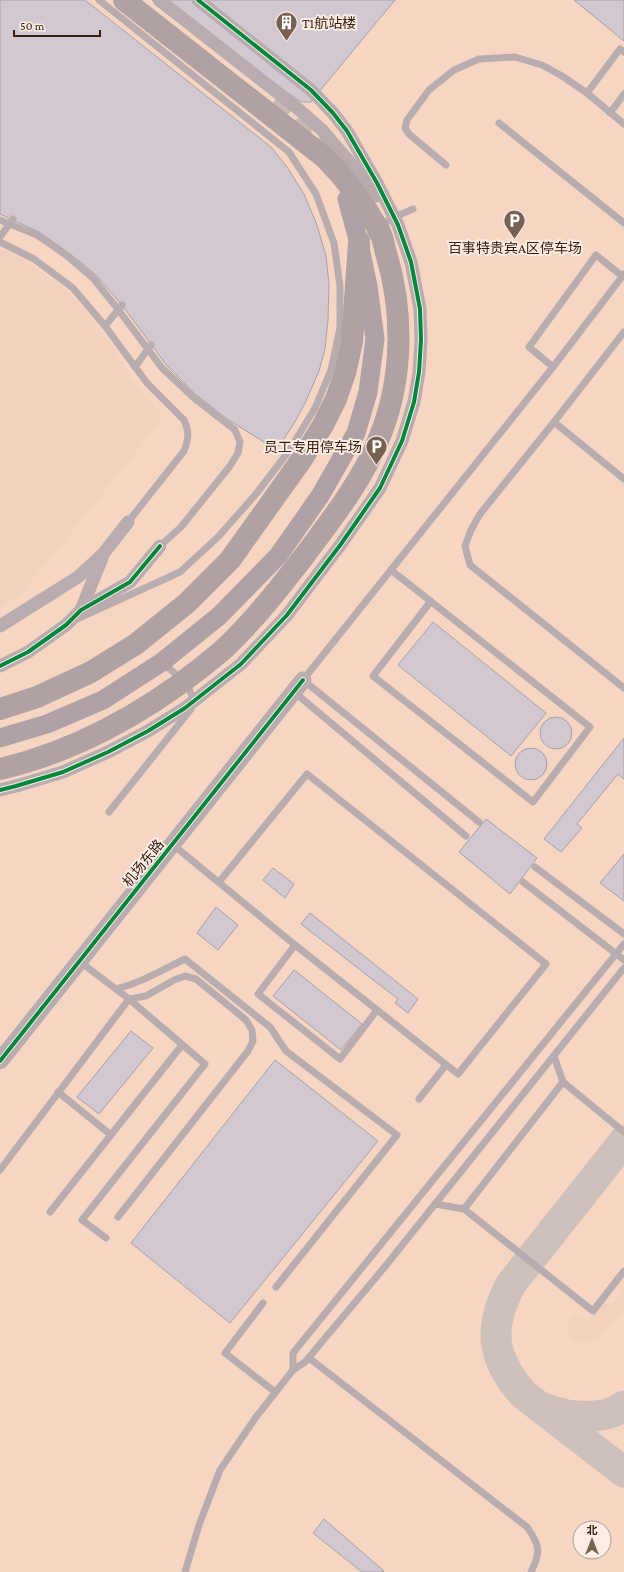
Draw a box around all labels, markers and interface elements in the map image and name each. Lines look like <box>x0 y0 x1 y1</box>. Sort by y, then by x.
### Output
building icon: T1航站楼 <box>274 10 300 43</box>
scale bar <box>14 12 100 38</box>
place label: T1航站楼 <box>302 15 356 31</box>
text: 50 m <box>20 19 45 33</box>
parking icon: 百事特贵宾A区停车场 <box>502 207 528 240</box>
place label: 百事特贵宾A区停车场 <box>448 240 582 256</box>
parking icon: 员工专用停车场 <box>364 434 390 467</box>
place label: 员工专用停车场 <box>264 439 362 455</box>
street label: 机场东路 <box>119 836 167 890</box>
north arrow <box>572 1520 612 1560</box>
text: 北 <box>587 1524 598 1536</box>

